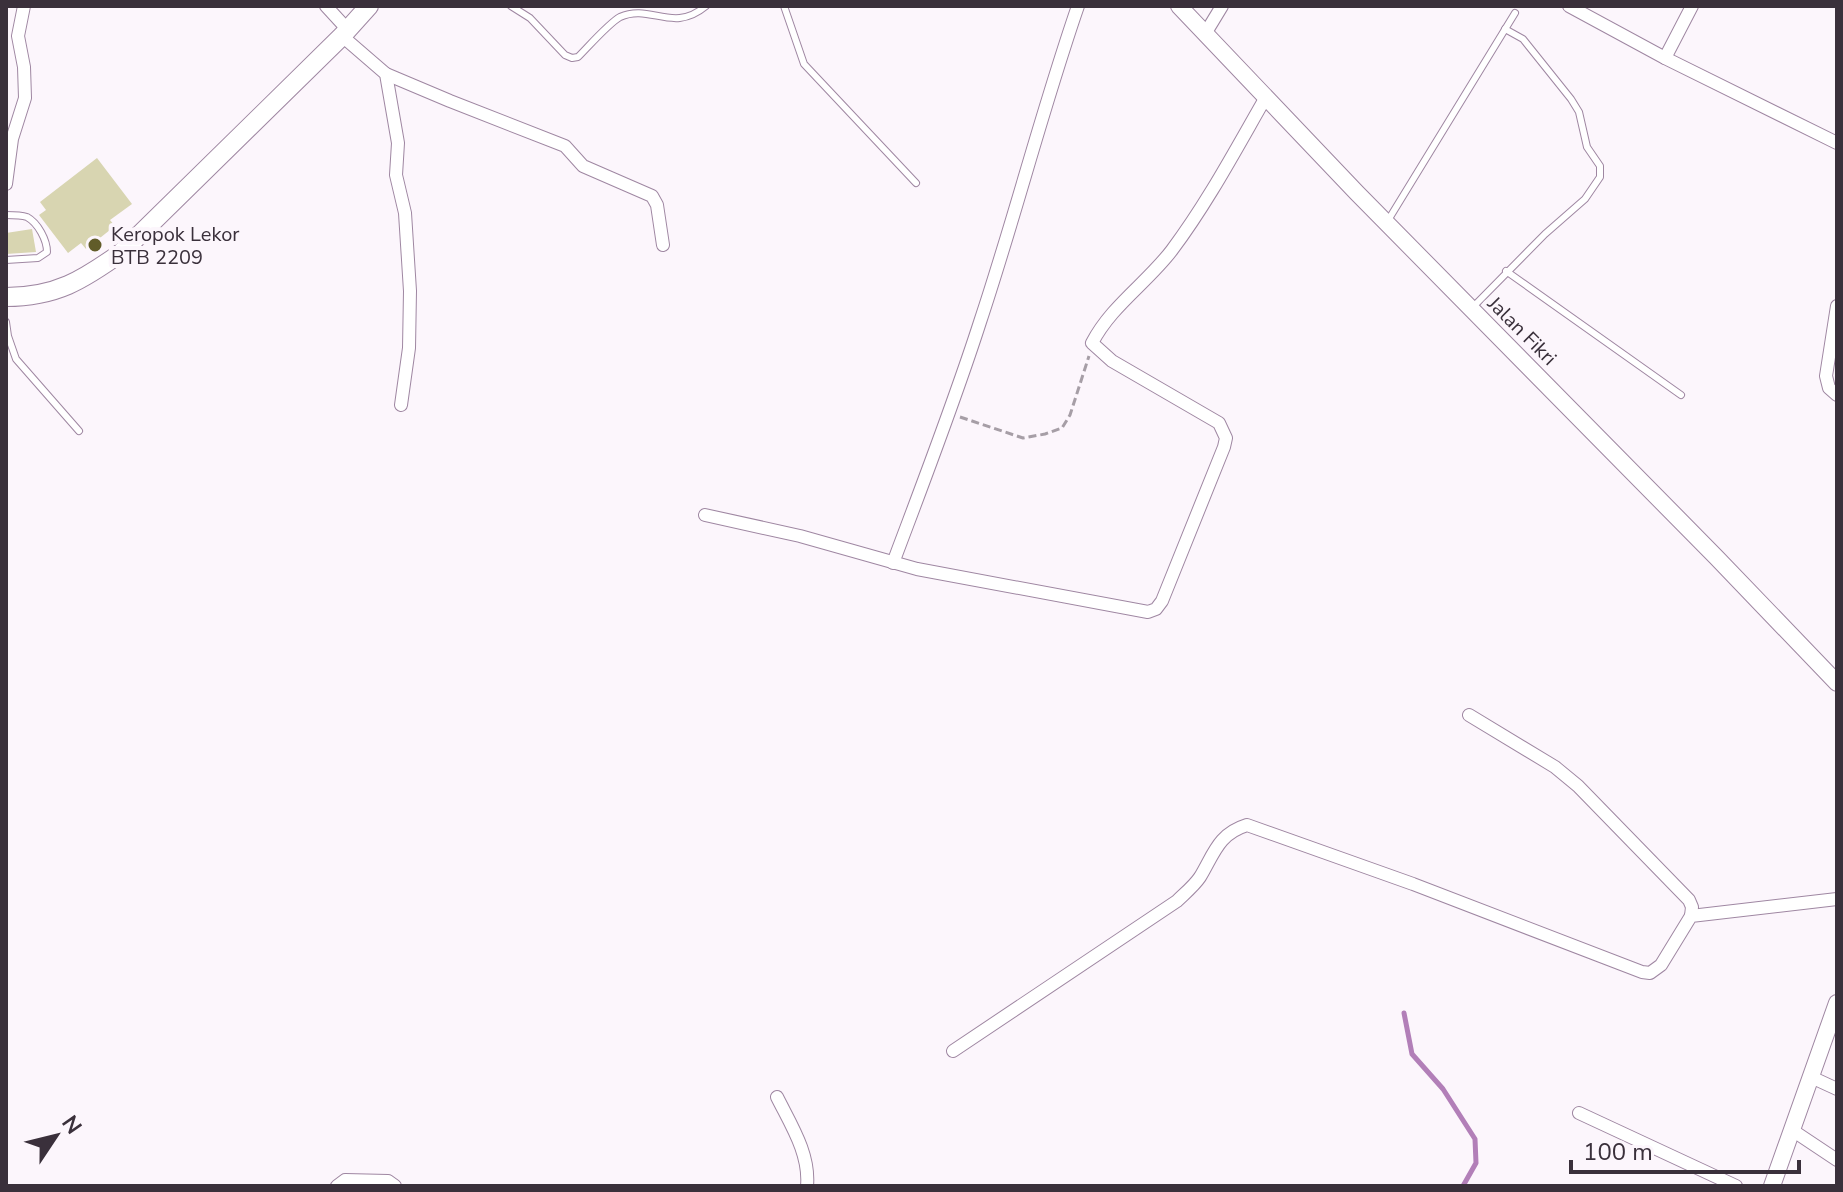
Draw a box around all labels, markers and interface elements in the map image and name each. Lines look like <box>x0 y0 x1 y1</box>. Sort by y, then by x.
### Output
place label: Keropok Lekor BTB 2209 <box>111 221 239 271</box>
marker: Keropok Lekor BTB 2209 <box>86 236 104 254</box>
street label: Jalan Fikri <box>1481 290 1562 371</box>
north arrow <box>16 1096 96 1176</box>
text: N <box>55 1110 89 1140</box>
scale bar <box>1571 1124 1799 1174</box>
text: 100 m <box>1583 1136 1653 1168</box>

